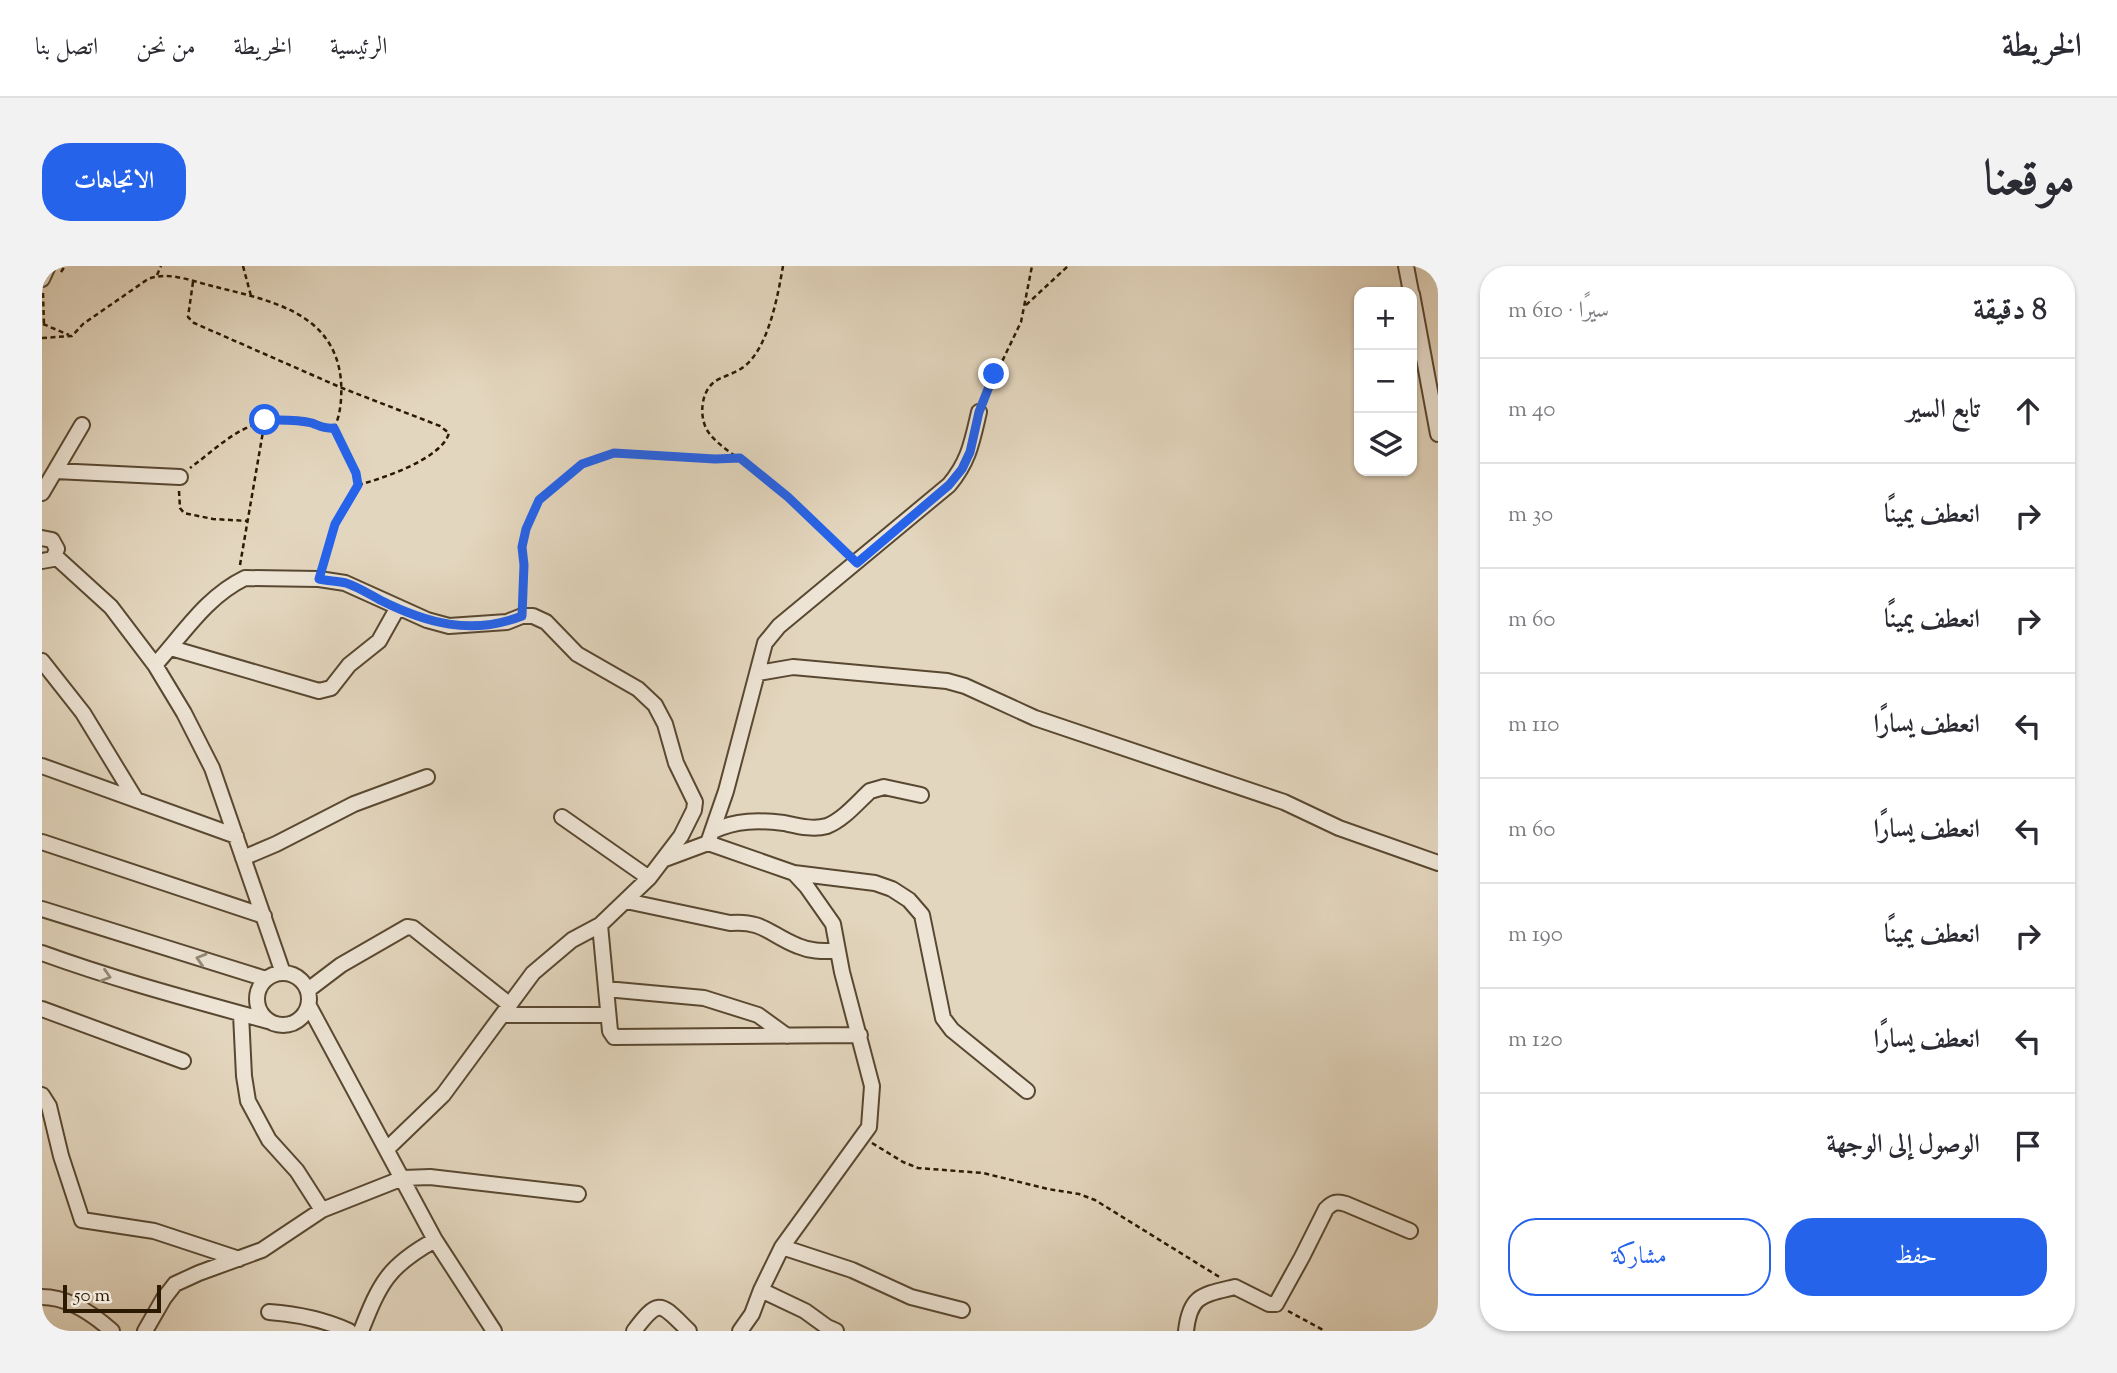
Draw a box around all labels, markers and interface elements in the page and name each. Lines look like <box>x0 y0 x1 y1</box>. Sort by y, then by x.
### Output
text: الخريطة <box>2002 24 2082 72</box>
text: اتصل بنا <box>35 31 98 65</box>
text: من نحن <box>136 31 196 65</box>
text: الخريطة <box>234 31 292 65</box>
text: الرئيسية <box>330 31 388 65</box>
button: الاتجاهات <box>42 143 186 221</box>
text: موقعنا <box>1983 147 2075 217</box>
map controls <box>1354 287 1417 476</box>
button: + <box>1354 287 1417 350</box>
text: 8 دقيقة <box>1973 290 2047 333</box>
text: سيرًا · 610 m <box>1508 295 1609 328</box>
button: − <box>1354 350 1417 413</box>
route end <box>978 358 1009 389</box>
text: تابع السير <box>1907 392 1980 429</box>
icon: ahead <box>2009 392 2047 430</box>
text: 40 m <box>1508 394 1556 427</box>
route start <box>249 404 280 435</box>
button: layers <box>1354 413 1417 476</box>
text: انعطف يمينًا <box>1884 497 1980 534</box>
icon: right <box>2009 497 2047 535</box>
text: 30 m <box>1508 499 1553 532</box>
text: انعطف يمينًا <box>1884 602 1980 639</box>
icon: right <box>2009 602 2047 640</box>
text: 60 m <box>1508 604 1556 637</box>
text: انعطف يسارًا <box>1873 707 1980 744</box>
icon: left <box>2009 707 2047 745</box>
text: 110 m <box>1508 709 1560 742</box>
text: انعطف يسارًا <box>1873 812 1980 849</box>
icon: left <box>2009 812 2047 850</box>
text: 60 m <box>1508 814 1556 847</box>
text: انعطف يمينًا <box>1884 917 1980 954</box>
icon: right <box>2009 917 2047 955</box>
text: 190 m <box>1508 919 1563 952</box>
one-way arrow <box>195 952 207 967</box>
one-way arrow <box>100 967 112 982</box>
text: انعطف يسارًا <box>1873 1022 1980 1059</box>
icon: left <box>2009 1022 2047 1060</box>
text: 120 m <box>1508 1024 1563 1057</box>
text: الوصول إلى الوجهة <box>1826 1127 1980 1164</box>
icon: arrive <box>2009 1127 2047 1165</box>
button: مشاركة <box>1508 1218 1771 1296</box>
button: حفظ <box>1785 1218 2047 1296</box>
scale bar <box>63 1282 161 1314</box>
text: 50 m <box>74 1283 110 1310</box>

